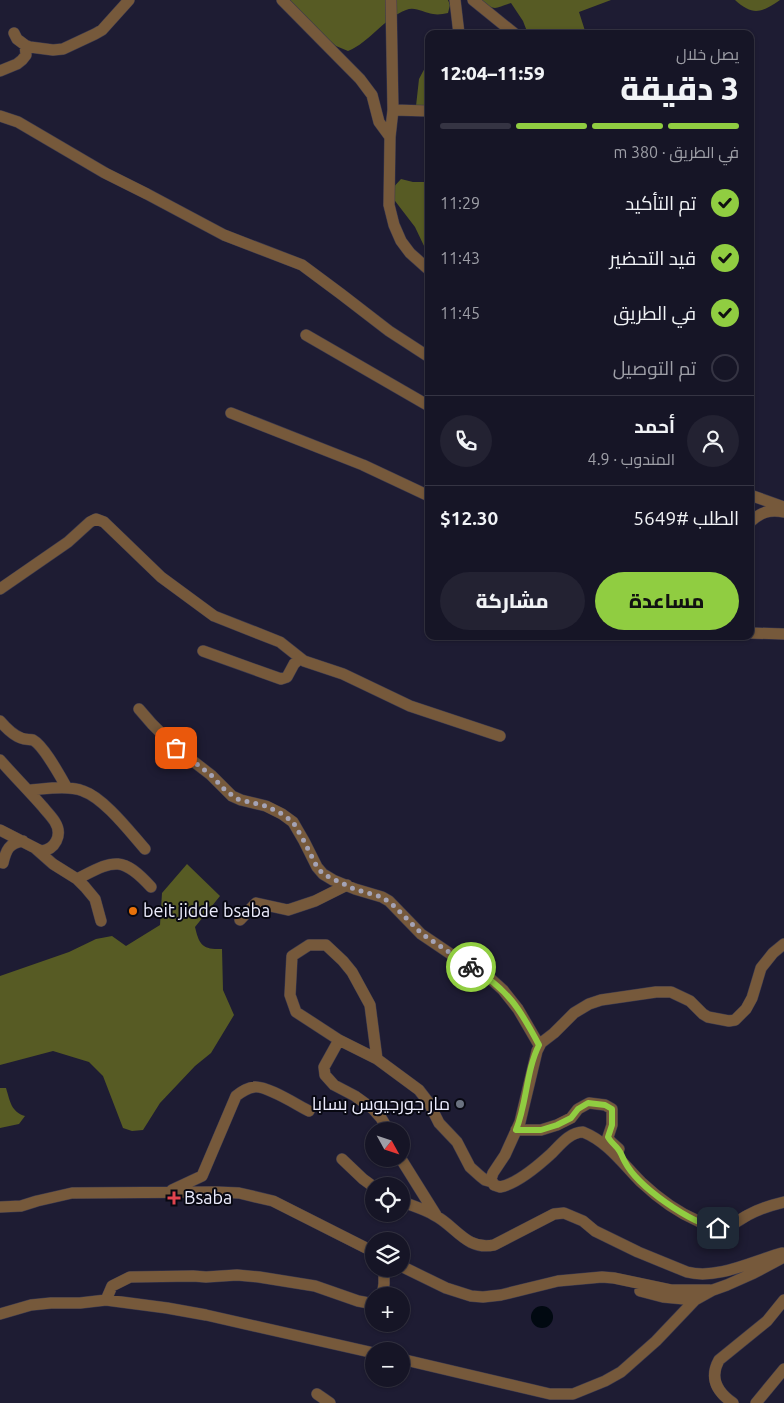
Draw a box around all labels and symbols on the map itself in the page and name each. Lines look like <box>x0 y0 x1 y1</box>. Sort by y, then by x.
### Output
pin <box>155 727 197 769</box>
place label: beit jidde bsaba <box>143 900 270 920</box>
marker: beit jidde bsaba <box>127 905 139 917</box>
courier <box>446 942 496 992</box>
place label: مار جورجيوس بسابا <box>312 1093 450 1115</box>
marker: مار جورجيوس بسابا <box>454 1098 466 1110</box>
north arrow <box>365 1122 410 1168</box>
place label: Bsaba <box>184 1187 232 1207</box>
marker: Bsaba <box>168 1192 180 1204</box>
pin <box>697 1207 739 1249</box>

